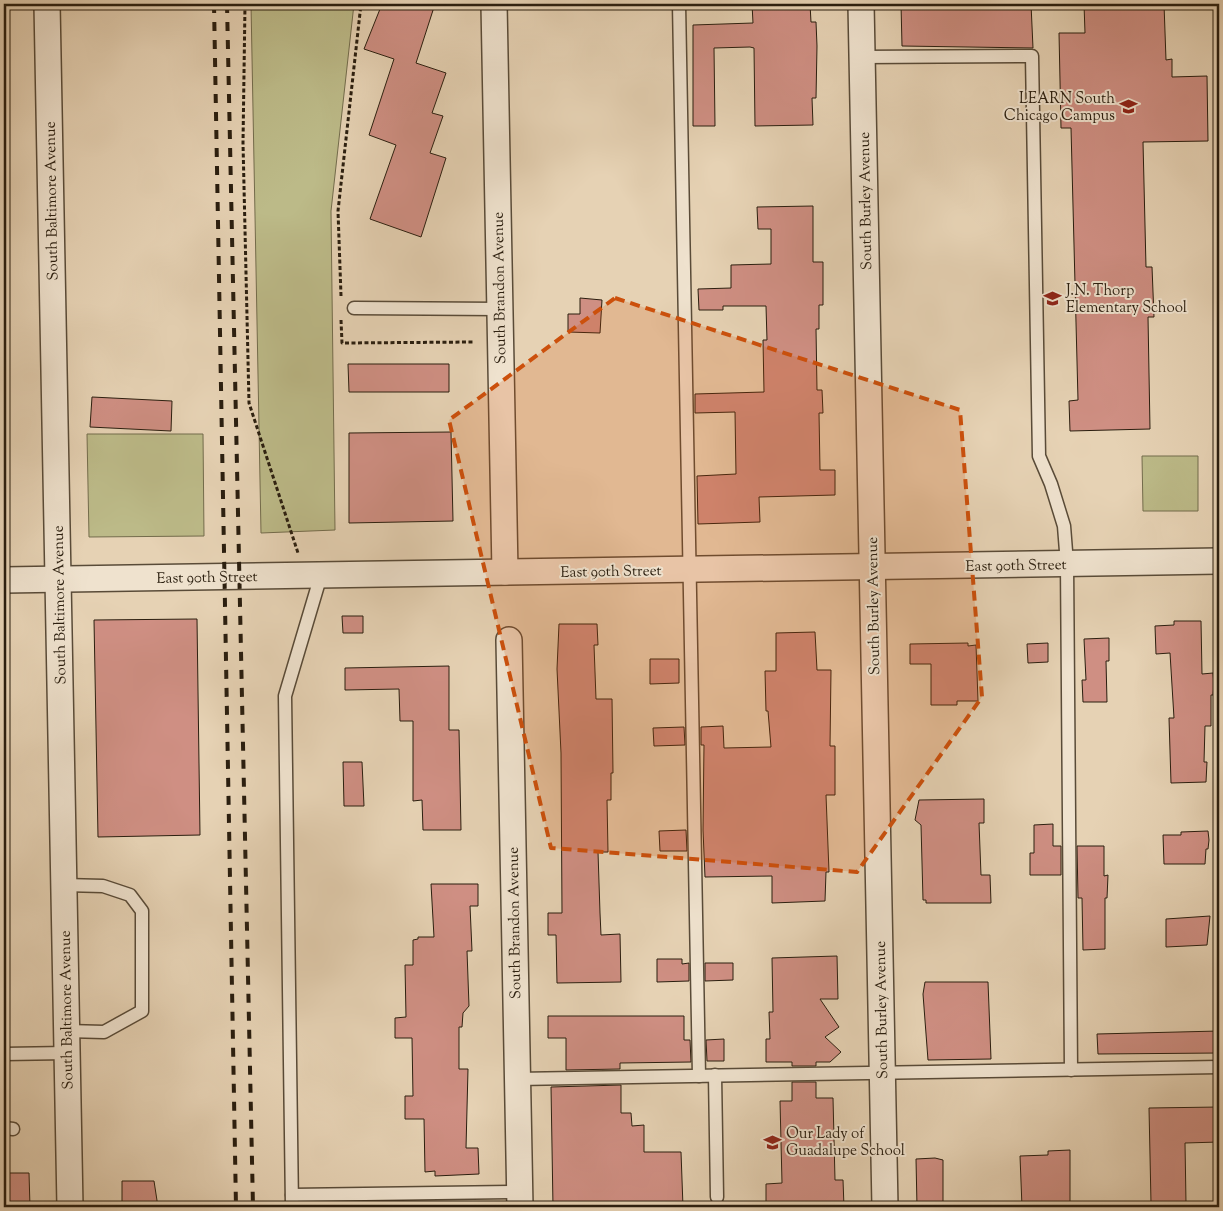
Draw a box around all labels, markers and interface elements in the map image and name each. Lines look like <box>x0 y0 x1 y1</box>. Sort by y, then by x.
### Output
place label: LEARN South Chicago Campus <box>1004 89 1115 127</box>
school or university icon: LEARN South Chicago Campus <box>1119 97 1139 117</box>
street label: South Baltimore Avenue <box>41 121 64 281</box>
street label: South Burley Avenue <box>855 132 878 270</box>
street label: South Brandon Avenue <box>489 212 512 364</box>
place label: J.N. Thorp Elementary School <box>1065 281 1187 319</box>
school or university icon: J.N. Thorp Elementary School <box>1042 289 1062 309</box>
street label: South Baltimore Avenue <box>49 525 72 685</box>
street label: South Burley Avenue <box>863 537 886 675</box>
street label: East 90th Street <box>965 555 1067 578</box>
street label: East 90th Street <box>560 561 662 584</box>
street label: East 90th Street <box>156 567 258 590</box>
street label: South Brandon Avenue <box>504 847 527 999</box>
street label: South Baltimore Avenue <box>56 930 79 1090</box>
street label: South Burley Avenue <box>871 941 894 1079</box>
place label: Our Lady of Guadalupe School <box>786 1124 905 1162</box>
school or university icon: Our Lady of Guadalupe School <box>762 1132 782 1152</box>

